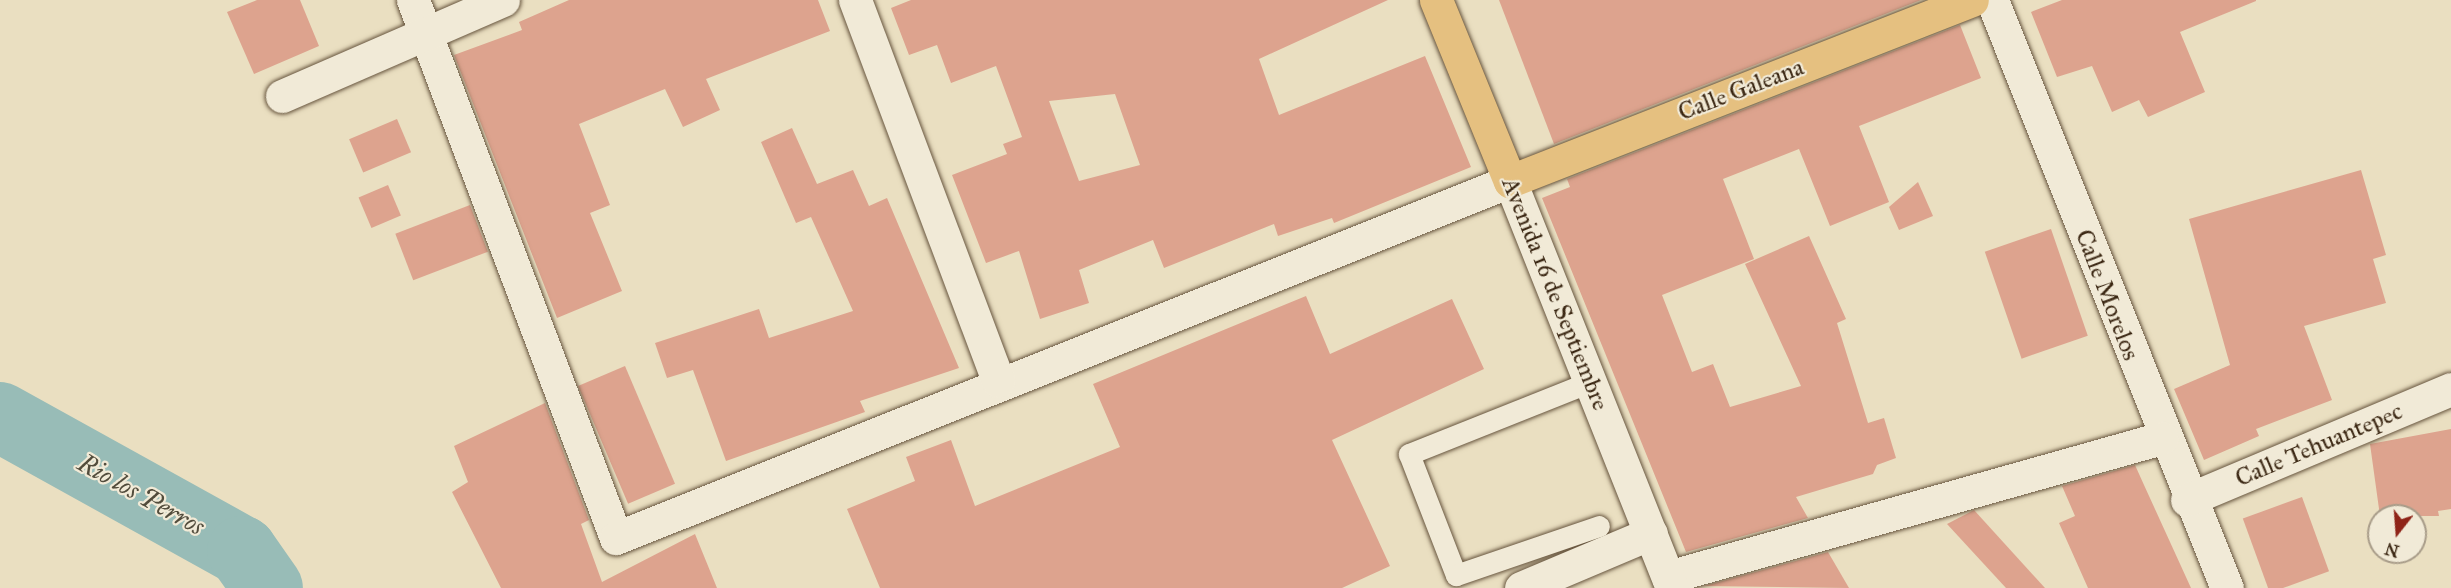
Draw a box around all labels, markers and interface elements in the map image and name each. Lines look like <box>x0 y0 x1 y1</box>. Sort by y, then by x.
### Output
street label: Calle Galeana <box>1674 53 1808 127</box>
street label: Avenida 16 de Septiembre <box>1495 173 1615 415</box>
street label: Calle Morelos <box>2069 226 2145 364</box>
street label: Calle Tehuantepec <box>2231 397 2407 493</box>
water label: Rio los Perros <box>72 448 210 542</box>
north arrow <box>2367 504 2427 564</box>
text: N <box>2383 539 2401 561</box>

